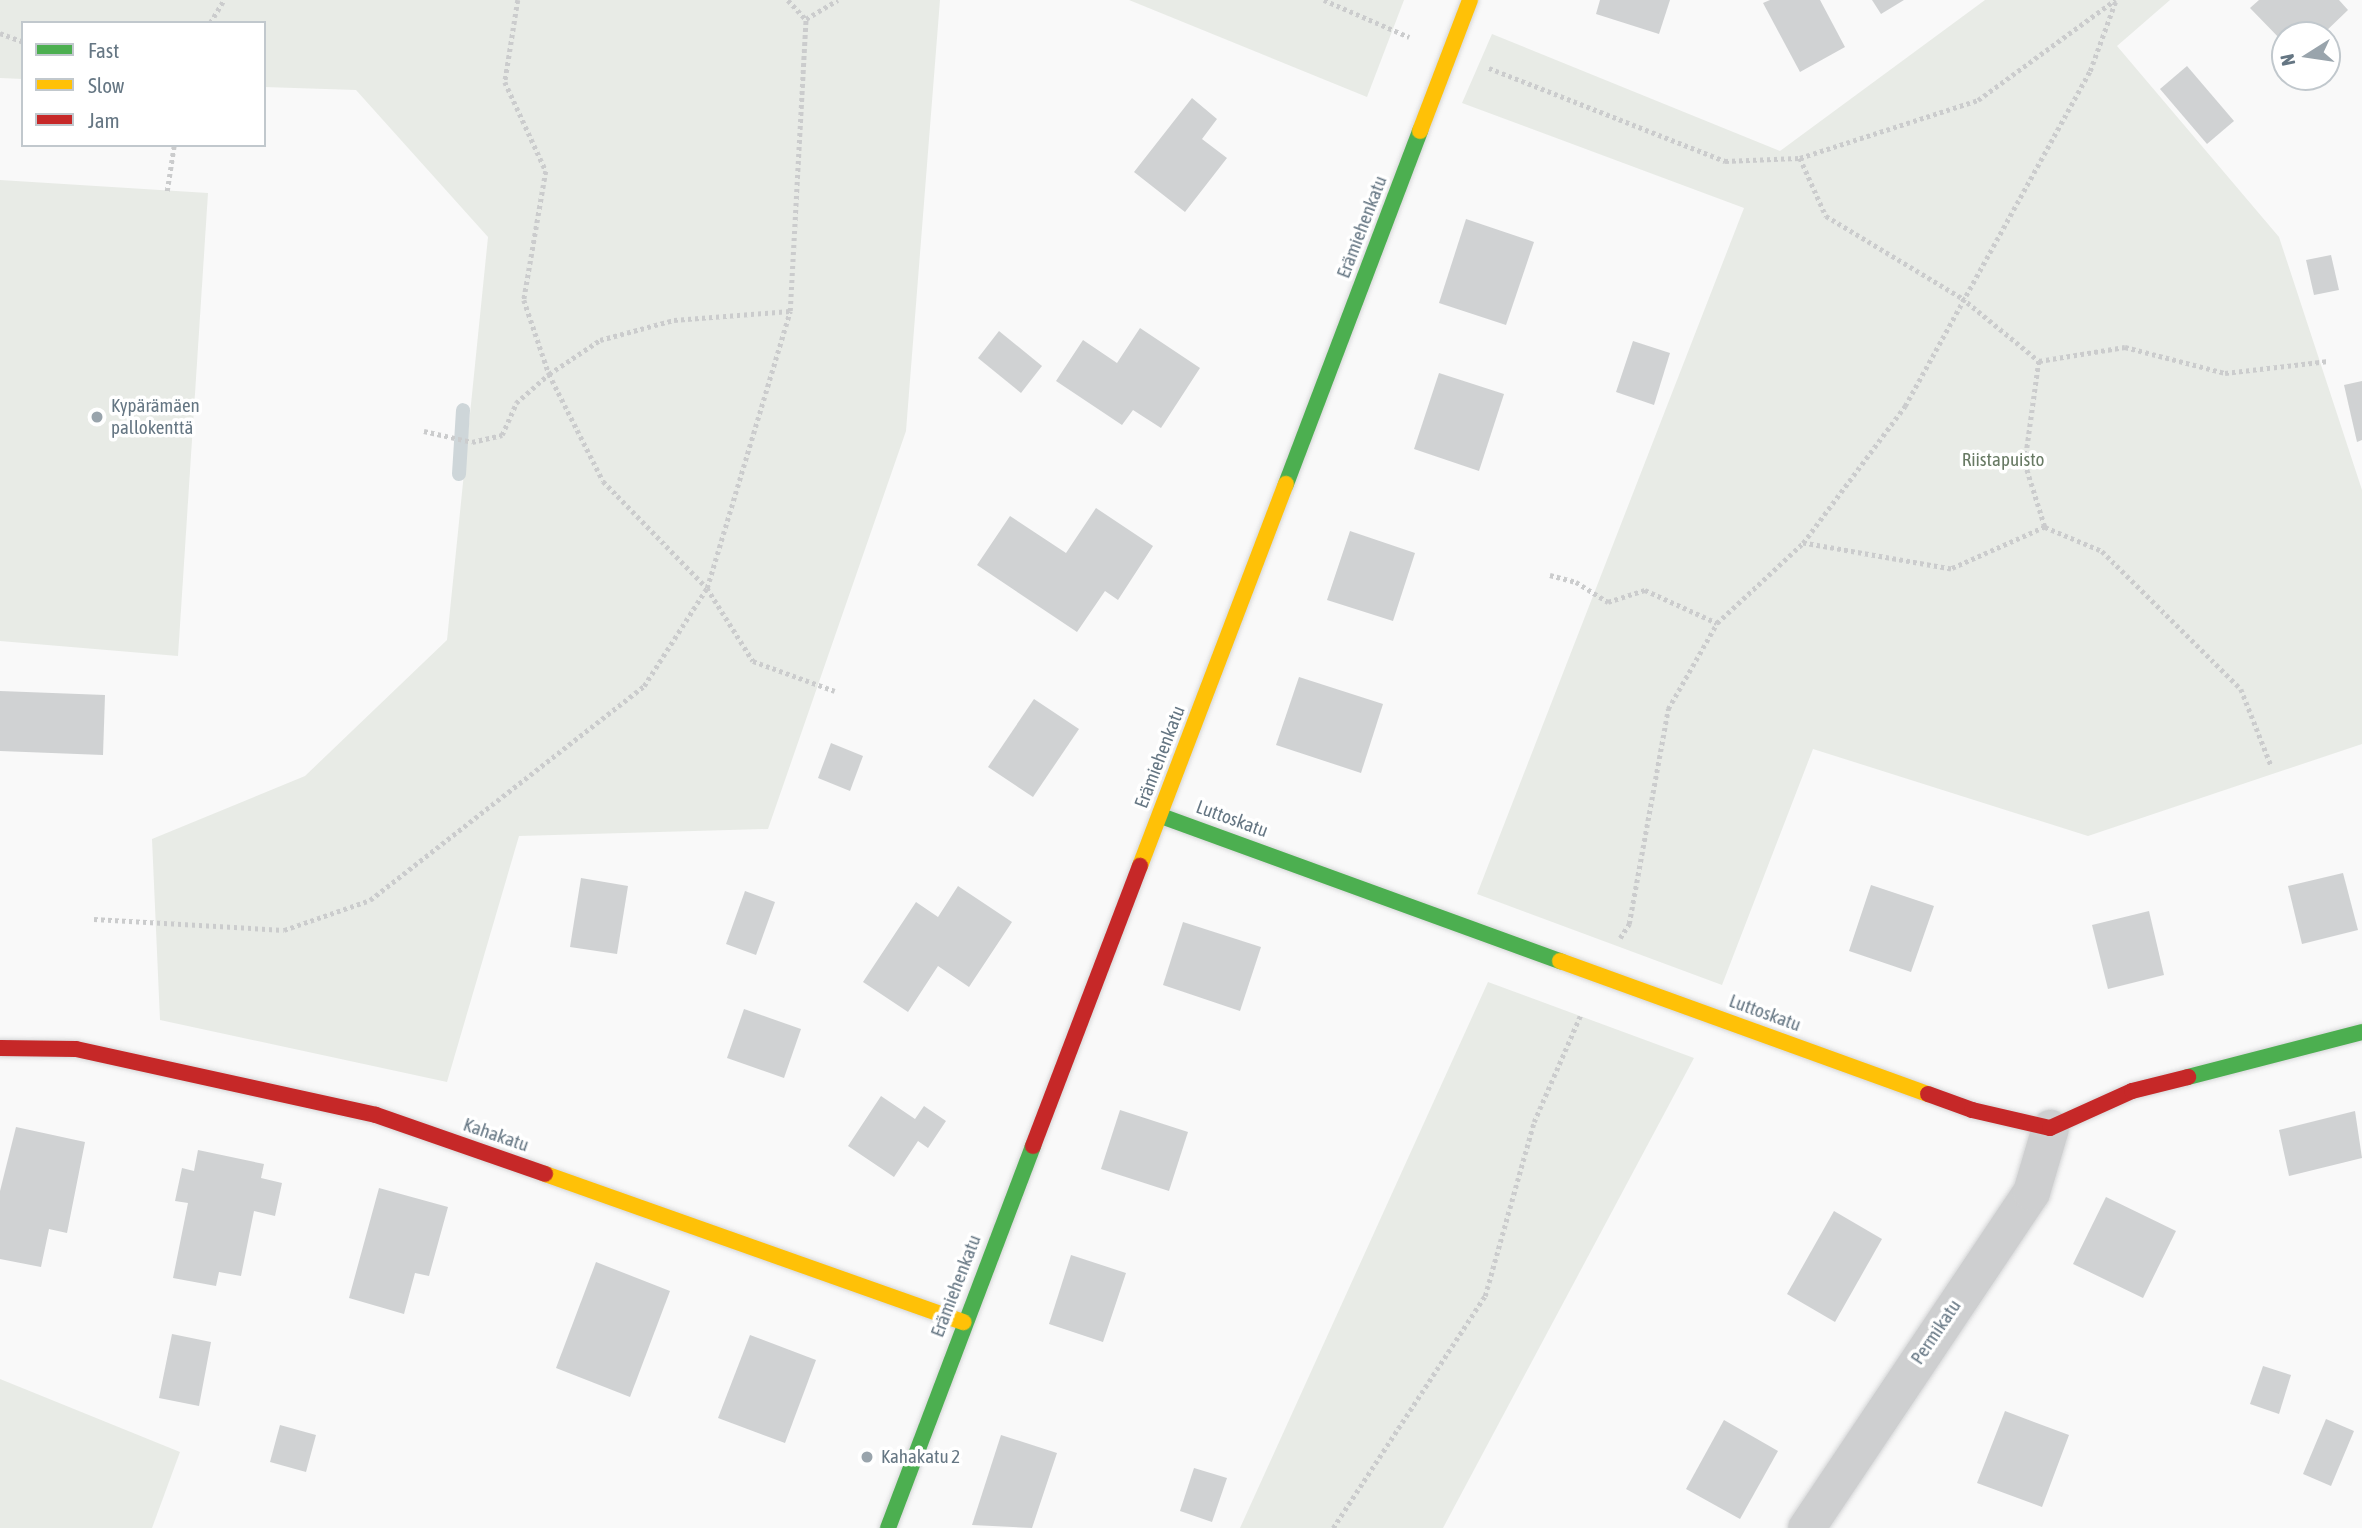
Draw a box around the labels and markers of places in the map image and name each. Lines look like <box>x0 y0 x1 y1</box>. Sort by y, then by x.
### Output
place label: Kypärämäen pallokenttä <box>111 395 200 439</box>
marker: Kypärämäen pallokenttä <box>89 409 105 425</box>
place label: Kahakatu 2 <box>881 1446 960 1468</box>
marker: Kahakatu 2 <box>859 1449 875 1465</box>

